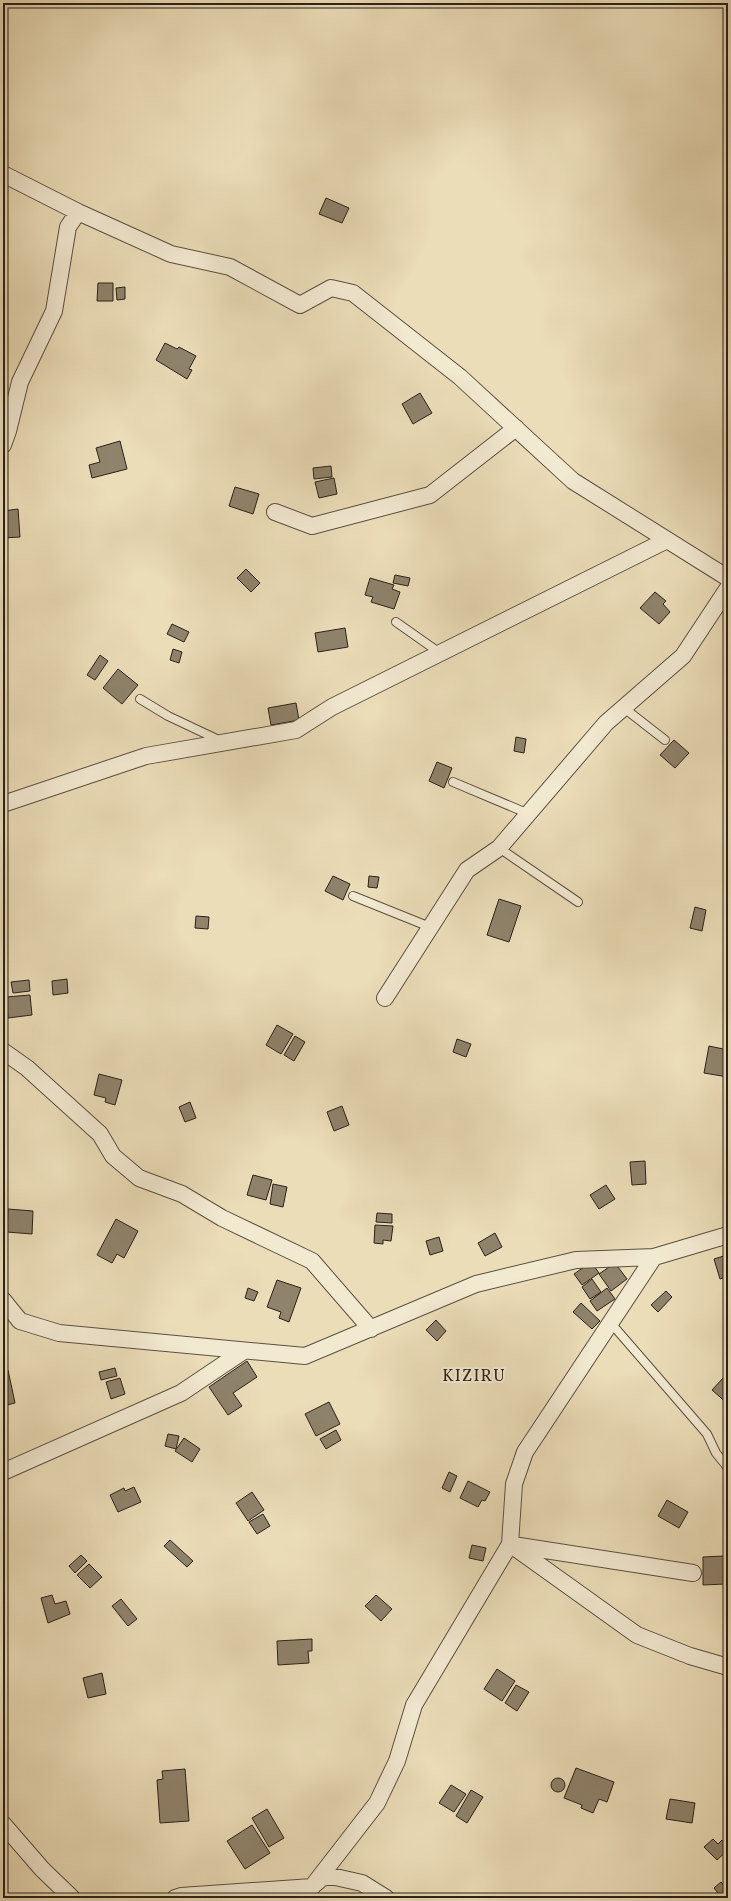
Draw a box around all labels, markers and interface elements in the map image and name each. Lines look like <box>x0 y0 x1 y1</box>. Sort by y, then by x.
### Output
district label: KIZIRU <box>442 1365 506 1388</box>

